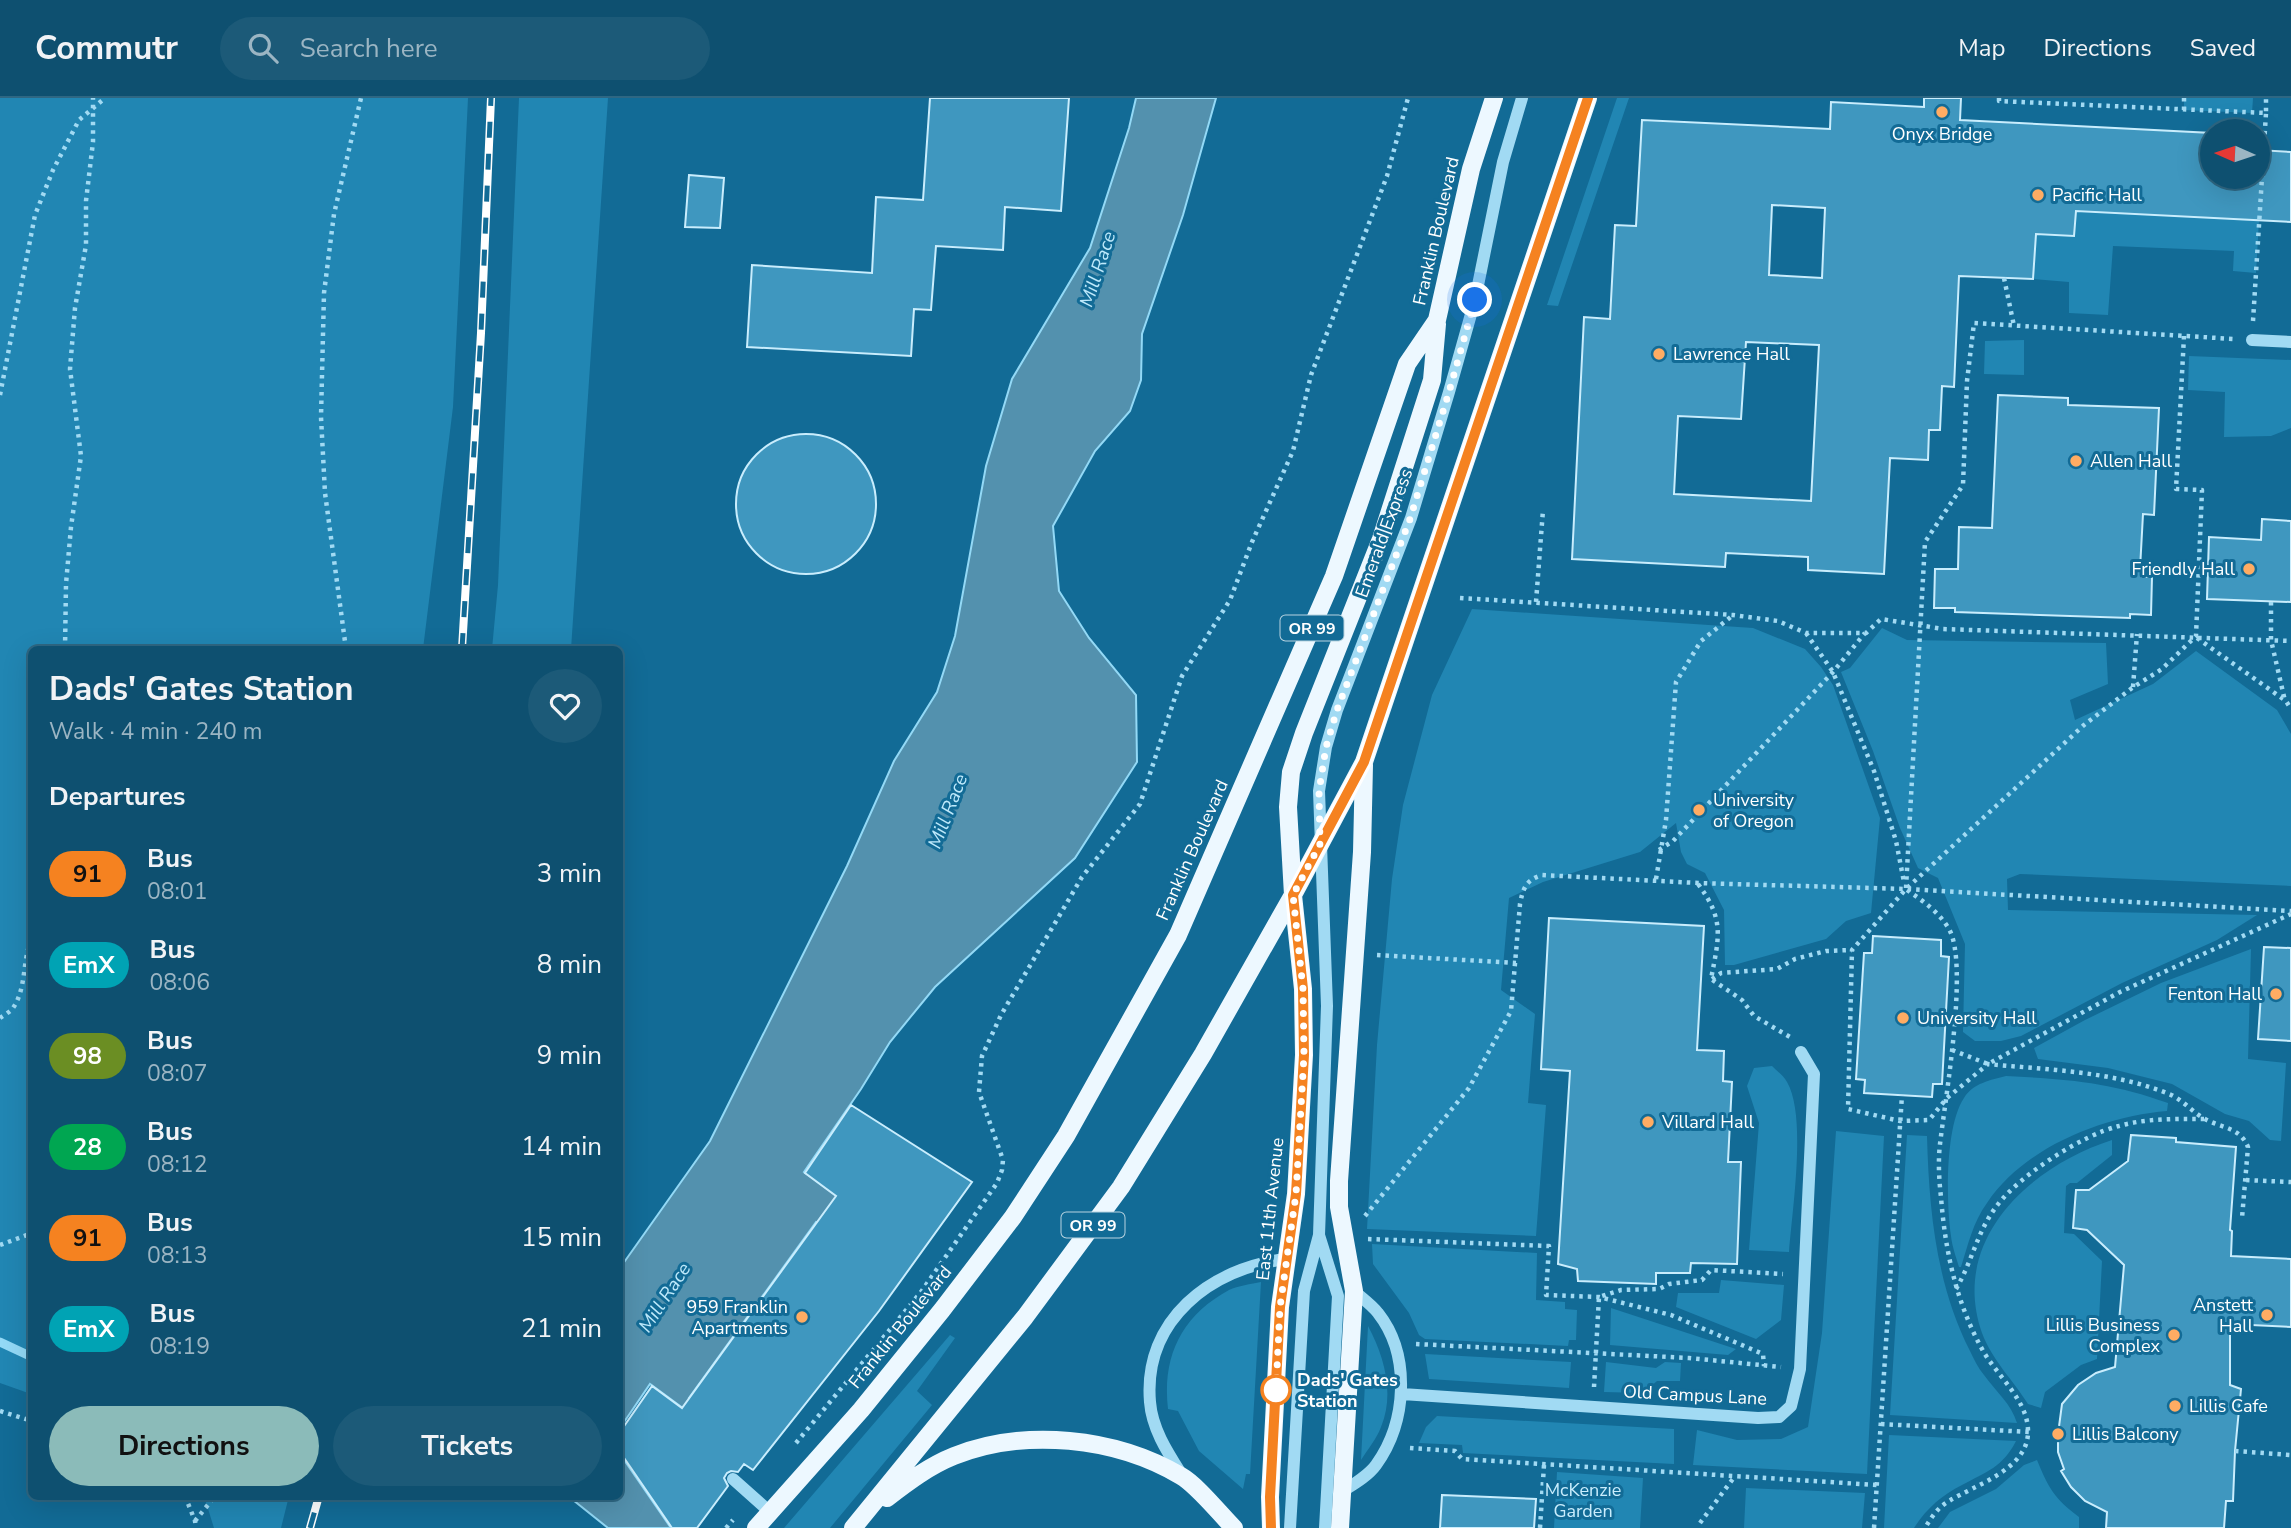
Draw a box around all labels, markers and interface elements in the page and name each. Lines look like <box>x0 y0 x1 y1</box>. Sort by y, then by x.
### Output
search box <box>220 17 710 80</box>
text: Commutr <box>35 26 178 71</box>
icon: search <box>244 29 282 67</box>
text: Search here <box>300 31 438 66</box>
text: Map <box>1958 32 2005 64</box>
text: Directions <box>2043 32 2152 64</box>
text: Saved <box>2190 32 2256 64</box>
marker: Onyx Bridge <box>1934 104 1950 120</box>
north arrow <box>2200 119 2270 189</box>
map controls <box>2200 119 2270 189</box>
place label: Onyx Bridge <box>1892 122 1992 146</box>
street label: Franklin Boulevard <box>1407 154 1465 308</box>
place label: Pacific Hall <box>2052 183 2143 207</box>
marker: Pacific Hall <box>2030 187 2046 203</box>
water label: Mill Race <box>1073 228 1122 311</box>
your location <box>1457 282 1492 317</box>
place label: Lawrence Hall <box>1673 342 1790 366</box>
marker: Lawrence Hall <box>1651 346 1667 362</box>
place label: Allen Hall <box>2090 449 2173 473</box>
marker: Allen Hall <box>2068 453 2084 469</box>
street label: Emerald Express <box>1350 465 1418 601</box>
place label: Friendly Hall <box>2132 557 2236 581</box>
marker: Friendly Hall <box>2241 561 2257 577</box>
road number: OR 99 <box>1280 615 1344 640</box>
text: Dads' Gates Station <box>49 667 354 712</box>
button: heart <box>528 669 602 743</box>
text: Walk · 4 min · 240 m <box>49 716 262 747</box>
water label: Mill Race <box>922 770 974 853</box>
street label: Franklin Boulevard <box>1150 776 1234 924</box>
text: Departures <box>49 779 185 814</box>
place label: University of Oregon <box>1713 788 1795 833</box>
marker: University of Oregon <box>1691 802 1707 818</box>
text: Bus <box>147 841 193 876</box>
text: 3 min <box>537 856 602 891</box>
text: 91 <box>73 858 102 890</box>
text: 08:01 <box>147 876 207 907</box>
text: Bus <box>150 932 195 967</box>
text: 8 min <box>537 947 602 982</box>
text: EmX <box>63 949 115 981</box>
text: 08:06 <box>150 967 210 998</box>
place label: Fenton Hall <box>2168 982 2263 1006</box>
marker: Fenton Hall <box>2268 986 2284 1002</box>
place label: University Hall <box>1917 1006 2037 1030</box>
marker: University Hall <box>1895 1010 1911 1026</box>
text: Bus <box>147 1023 193 1058</box>
text: 9 min <box>537 1038 602 1073</box>
text: 98 <box>73 1040 102 1072</box>
text: 08:07 <box>147 1058 207 1089</box>
place label: Villard Hall <box>1661 1110 1755 1134</box>
text: Bus <box>147 1114 193 1149</box>
marker: Villard Hall <box>1640 1114 1656 1130</box>
text: 14 min <box>521 1129 602 1164</box>
text: 28 <box>73 1131 102 1163</box>
street label: East 11th Avenue <box>1251 1136 1289 1282</box>
text: 08:12 <box>147 1149 207 1180</box>
text: Bus <box>147 1205 193 1240</box>
road number: OR 99 <box>1062 1212 1124 1238</box>
text: 15 min <box>521 1220 602 1255</box>
text: 91 <box>73 1222 102 1254</box>
text: 08:13 <box>147 1240 207 1271</box>
water label: Mill Race <box>633 1258 697 1337</box>
street label: Franklin Boulevard <box>843 1261 957 1393</box>
place label: Anstett Hall <box>2193 1293 2254 1338</box>
place label: 959 Franklin Apartments <box>686 1295 788 1340</box>
text: Bus <box>150 1296 195 1331</box>
marker: Anstett Hall <box>2259 1307 2275 1323</box>
marker: 959 Franklin Apartments <box>794 1309 810 1325</box>
text: 21 min <box>521 1311 602 1346</box>
text: EmX <box>63 1313 115 1345</box>
place label: Lillis Business Complex <box>2046 1313 2161 1358</box>
marker: Lillis Business Complex <box>2166 1327 2182 1343</box>
text: 08:19 <box>150 1331 210 1362</box>
place label: Dads' Gates Station <box>1297 1368 1398 1413</box>
marker: Dads' Gates Station <box>1261 1375 1291 1405</box>
street label: Old Campus Lane <box>1623 1379 1767 1411</box>
place label: Lillis Cafe <box>2189 1394 2268 1418</box>
marker: Lillis Cafe <box>2167 1398 2183 1414</box>
button: Directions <box>49 1406 319 1486</box>
button: Tickets <box>333 1406 602 1486</box>
place label: Lillis Balcony <box>2072 1422 2179 1446</box>
marker: Lillis Balcony <box>2050 1426 2066 1442</box>
park label: McKenzie Garden <box>1545 1478 1621 1523</box>

